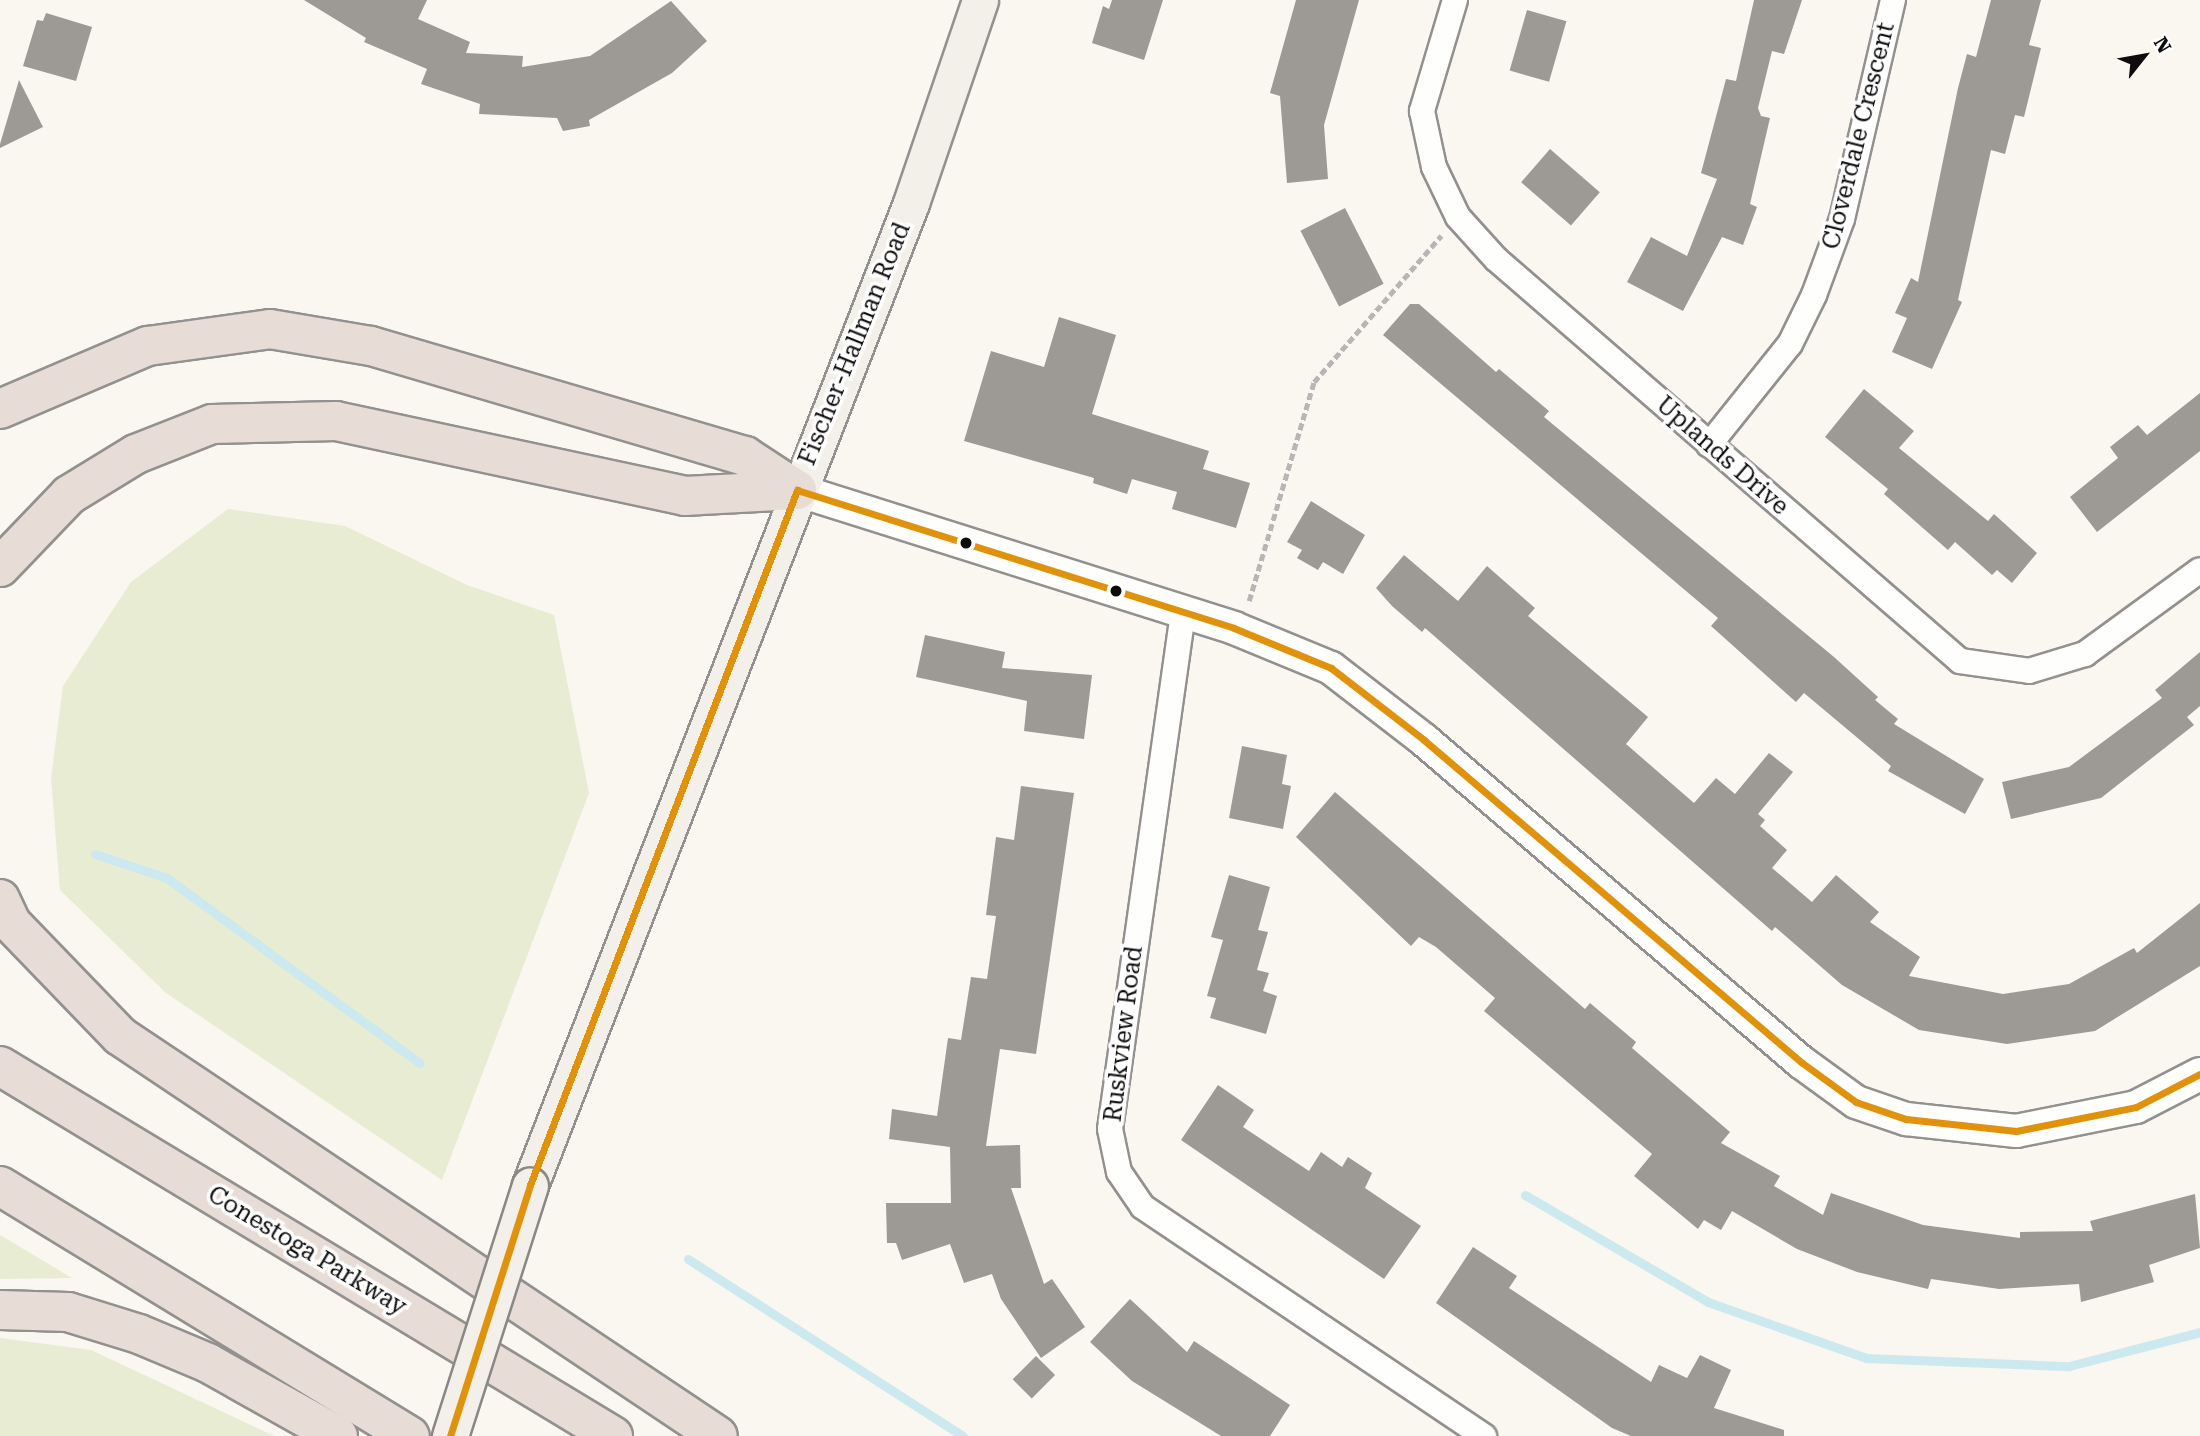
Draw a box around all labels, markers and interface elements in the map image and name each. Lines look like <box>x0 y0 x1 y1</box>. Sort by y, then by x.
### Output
street label: Cloverdale Crescent <box>1817 20 1901 252</box>
north arrow <box>2109 21 2179 91</box>
text: N <box>2149 33 2176 57</box>
street label: Fischer-Hallman Road <box>793 218 917 470</box>
street label: Uplands Drive <box>1650 391 1794 521</box>
unlabelled marker <box>959 536 973 550</box>
unlabelled marker <box>1109 584 1123 598</box>
street label: Ruskview Road <box>1099 944 1149 1124</box>
street label: Conestoga Parkway <box>203 1180 411 1322</box>

